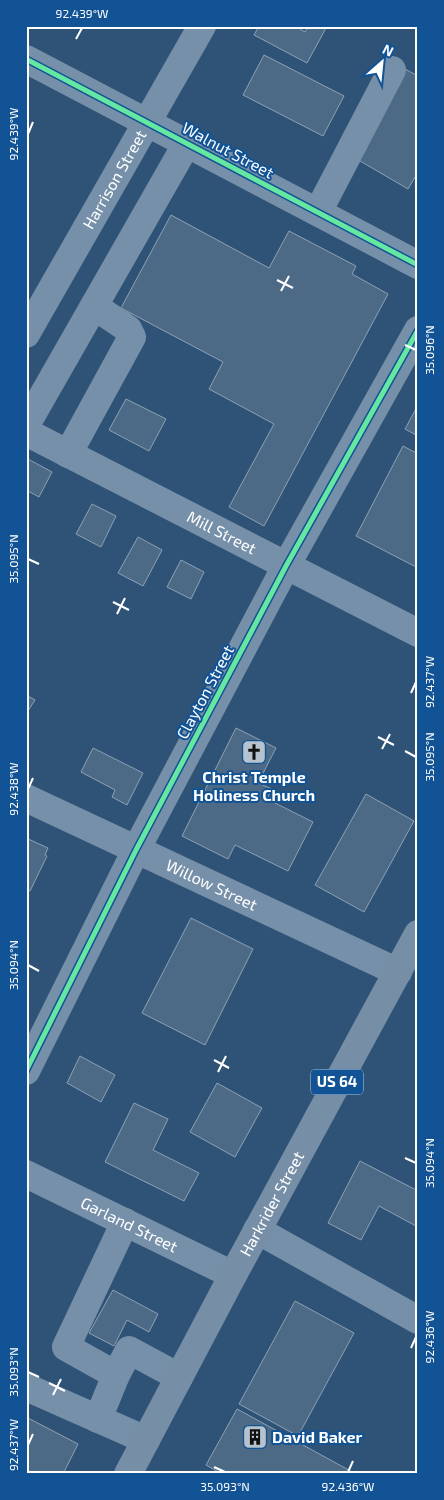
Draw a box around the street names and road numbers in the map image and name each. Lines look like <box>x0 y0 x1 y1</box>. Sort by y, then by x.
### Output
street label: Walnut Street <box>179 117 277 182</box>
street label: Harrison Street <box>78 126 150 232</box>
street label: Mill Street <box>184 506 260 558</box>
street label: Clayton Street <box>172 642 237 742</box>
street label: Willow Street <box>163 855 261 914</box>
road number: US 64 <box>311 1070 363 1094</box>
street label: Harkrider Street <box>235 1148 307 1259</box>
street label: Garland Street <box>78 1192 181 1256</box>

